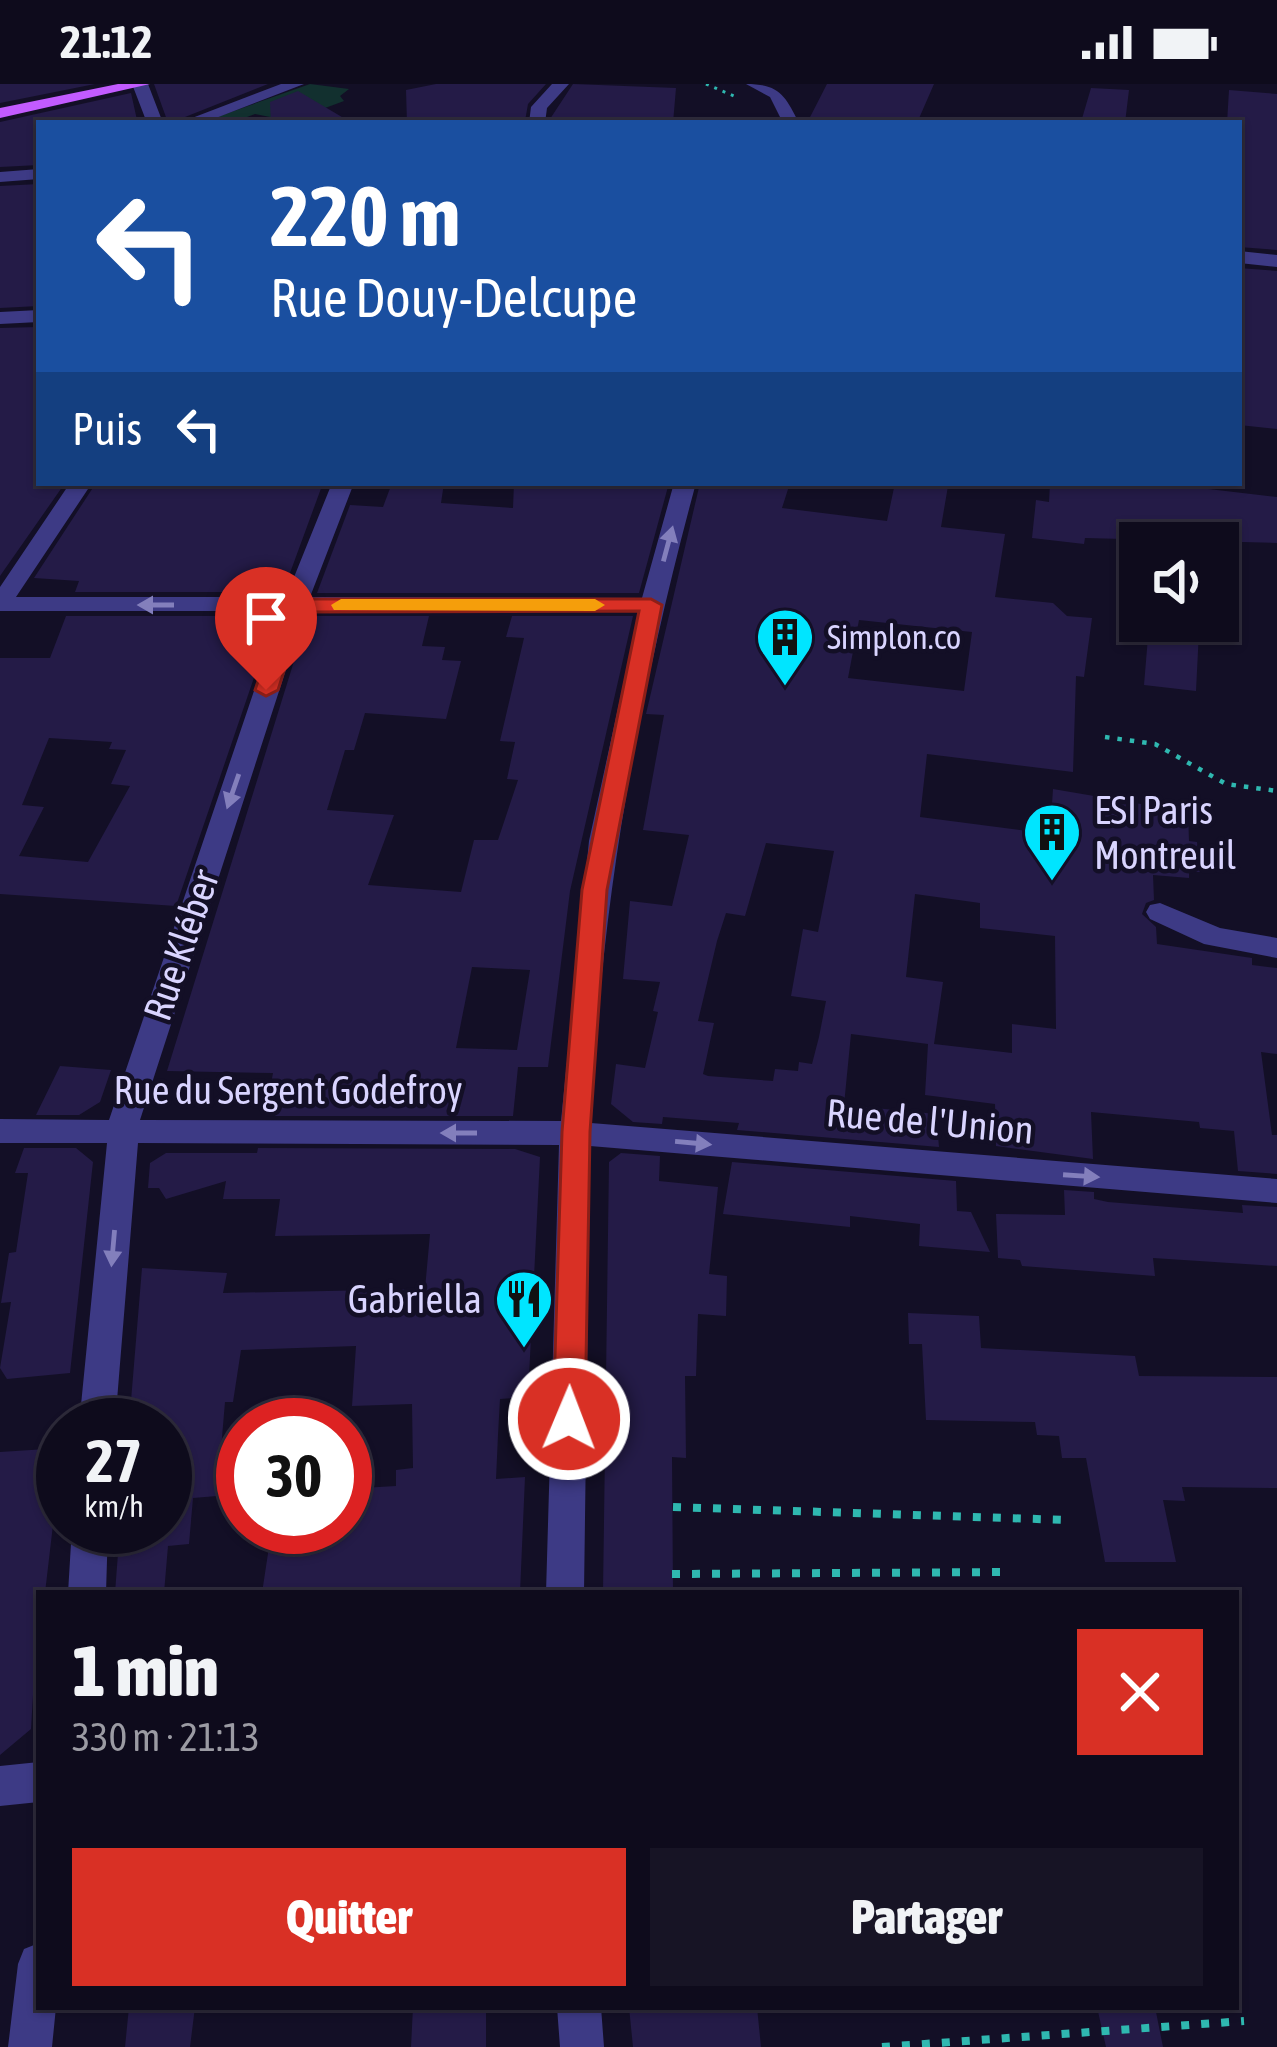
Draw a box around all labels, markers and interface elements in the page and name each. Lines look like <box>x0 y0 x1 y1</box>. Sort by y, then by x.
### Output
text: 21:12 <box>60 16 153 68</box>
icon: left <box>72 168 228 324</box>
text: 220 m <box>270 168 460 264</box>
text: Rue Douy-Delcupe <box>270 267 637 328</box>
icon: left <box>166 396 232 462</box>
text: Puis <box>72 403 142 455</box>
map controls <box>1119 522 1239 642</box>
button: sound <box>1119 522 1239 642</box>
one-way arrow <box>659 525 678 562</box>
pin <box>215 567 317 690</box>
icon: arrive <box>233 585 299 651</box>
one-way arrow <box>136 595 174 615</box>
building icon: Simplon.co <box>754 606 816 688</box>
place label: Simplon.co <box>827 618 961 656</box>
one-way arrow <box>222 773 241 810</box>
place label: ESI Paris Montreuil <box>1094 788 1236 877</box>
building icon: ESI Paris Montreuil <box>1021 801 1083 883</box>
street label: Rue Kléber <box>135 864 227 1026</box>
street label: Rue du Sergent Godefroy <box>113 1068 463 1112</box>
street label: Rue de l'Union <box>825 1090 1035 1152</box>
one-way arrow <box>439 1123 477 1142</box>
one-way arrow <box>675 1134 712 1153</box>
one-way arrow <box>1063 1167 1100 1186</box>
one-way arrow <box>103 1230 122 1267</box>
restaurant icon: Gabriella <box>493 1268 555 1350</box>
place label: Gabriella <box>348 1277 482 1321</box>
position arrow <box>506 1356 632 1482</box>
speed limit sign: 30 <box>216 1398 372 1554</box>
text: 27 <box>86 1426 142 1495</box>
text: km/h <box>84 1489 144 1523</box>
text: 1 min <box>72 1629 219 1711</box>
button: close <box>1077 1629 1203 1755</box>
text: 330 m · 21:13 <box>72 1715 260 1759</box>
button: Quitter <box>72 1848 626 1986</box>
button: Partager <box>650 1848 1203 1986</box>

